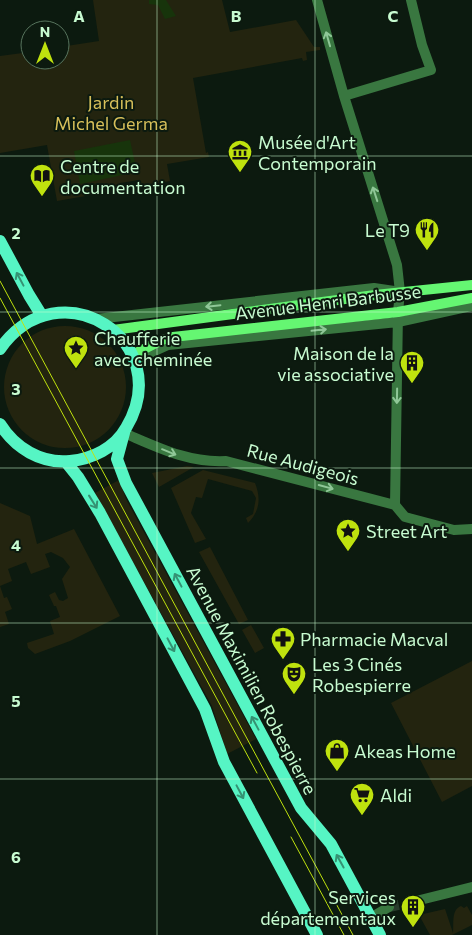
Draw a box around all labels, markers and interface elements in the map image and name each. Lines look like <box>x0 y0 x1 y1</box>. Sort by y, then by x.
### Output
text: A <box>73 6 85 25</box>
text: B <box>231 6 242 25</box>
text: C <box>388 6 399 25</box>
north arrow <box>20 20 70 70</box>
text: N <box>40 23 50 40</box>
one-way arrow <box>322 31 332 47</box>
park label: Jardin Michel Germa <box>54 91 168 134</box>
place label: Musée d'Art Contemporain <box>258 131 377 174</box>
museum icon: Musée d'Art Contemporain <box>227 139 253 173</box>
place label: Centre de documentation <box>60 155 186 198</box>
library icon: Centre de documentation <box>29 163 55 197</box>
one-way arrow <box>369 187 379 203</box>
restaurant icon: Le T9 <box>414 217 440 251</box>
place label: Le T9 <box>365 219 410 241</box>
text: 2 <box>11 223 21 242</box>
one-way arrow <box>15 272 24 287</box>
street label: Avenue Henri Barbusse <box>234 280 422 324</box>
one-way arrow <box>205 301 221 311</box>
one-way arrow <box>311 325 327 335</box>
place label: Chaufferie avec cheminée <box>94 327 212 370</box>
place icon: Chaufferie avec cheminée <box>63 335 89 369</box>
place label: Maison de la vie associative <box>277 342 394 385</box>
building icon: Maison de la vie associative <box>399 350 425 384</box>
text: 3 <box>11 379 21 398</box>
one-way arrow <box>392 387 402 403</box>
street label: Rue Audigeois <box>245 439 361 489</box>
one-way arrow <box>161 448 176 457</box>
one-way arrow <box>318 483 334 492</box>
one-way arrow <box>89 495 99 509</box>
place icon: Street Art <box>335 518 361 552</box>
place label: Street Art <box>366 520 447 542</box>
text: 4 <box>11 535 21 554</box>
street label: Avenue Maximilien Robespierre <box>182 562 322 798</box>
one-way arrow <box>173 573 183 588</box>
pharmacy icon: Pharmacie Macval <box>270 626 296 660</box>
place label: Pharmacie Macval <box>300 628 448 650</box>
one-way arrow <box>167 637 176 652</box>
place label: Les 3 Cinés Robespierre <box>312 653 411 696</box>
theatre icon: Les 3 Cinés Robespierre <box>281 661 307 695</box>
text: 5 <box>11 691 21 710</box>
one-way arrow <box>250 716 260 731</box>
shop icon: Akeas Home <box>324 738 350 772</box>
place label: Akeas Home <box>354 740 456 762</box>
supermarket icon: Aldi <box>349 782 375 816</box>
one-way arrow <box>235 784 245 798</box>
place label: Aldi <box>380 784 412 806</box>
text: 6 <box>11 847 21 866</box>
one-way arrow <box>335 854 345 869</box>
place label: Services départementaux <box>260 886 396 929</box>
building icon: Services départementaux <box>400 894 426 928</box>

